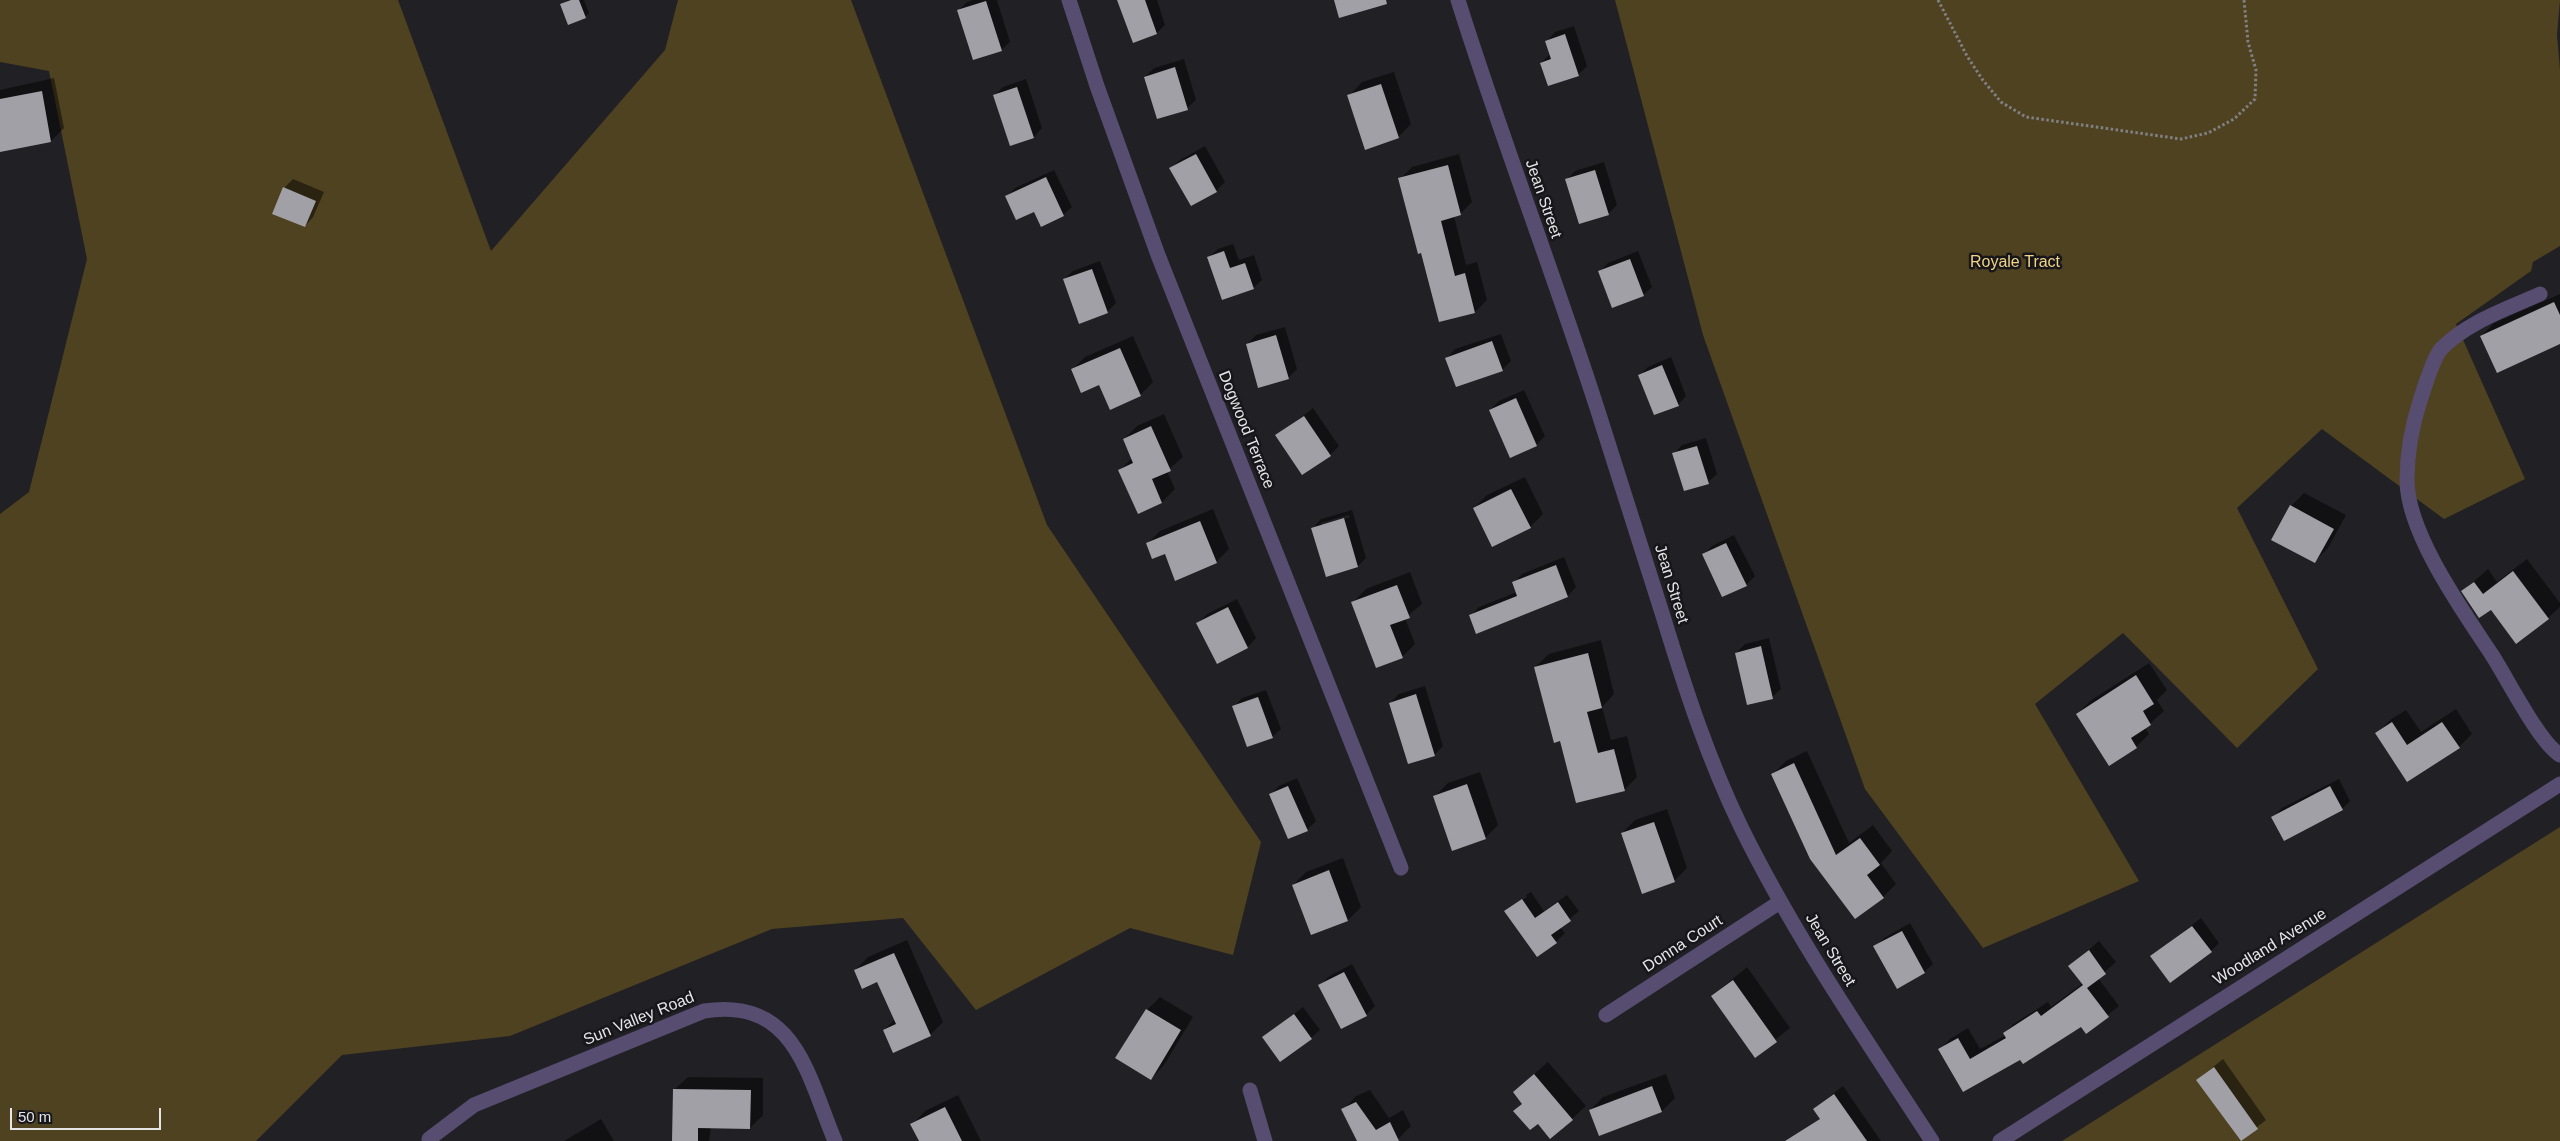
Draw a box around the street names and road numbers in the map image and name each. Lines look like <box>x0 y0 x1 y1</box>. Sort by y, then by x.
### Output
street label: Jean Street <box>1521 157 1565 241</box>
street label: Dogwood Terrace <box>1214 368 1278 492</box>
street label: Jean Street <box>1650 542 1692 626</box>
street label: Woodland Avenue <box>2210 904 2330 990</box>
street label: Jean Street <box>1801 910 1859 990</box>
street label: Donna Court <box>1640 911 1726 977</box>
street label: Sun Valley Road <box>581 988 697 1050</box>

